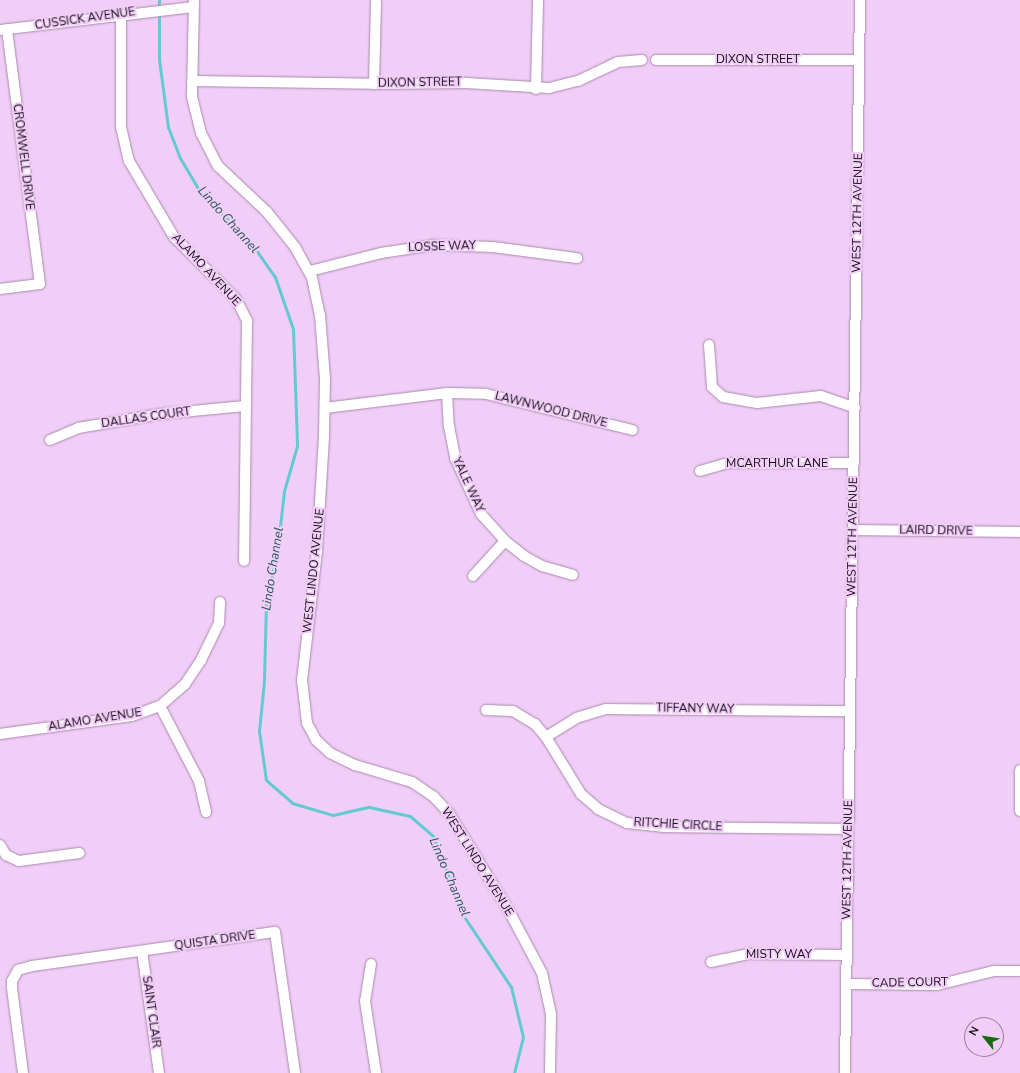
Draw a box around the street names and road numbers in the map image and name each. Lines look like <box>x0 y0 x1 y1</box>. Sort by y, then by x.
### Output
street label: CUSSICK AVENUE <box>34 5 136 33</box>
street label: DIXON STREET <box>716 53 800 67</box>
street label: DIXON STREET <box>378 75 462 91</box>
street label: CROMWELL DRIVE <box>9 103 37 211</box>
street label: WEST 12TH AVENUE <box>850 153 866 273</box>
street label: ALAMO AVENUE <box>169 231 243 309</box>
street label: LOSSE WAY <box>408 239 476 255</box>
street label: LAWNWOOD DRIVE <box>493 389 609 431</box>
street label: DALLAS COURT <box>100 405 192 431</box>
street label: YALE WAY <box>449 455 487 515</box>
street label: MCARTHUR LANE <box>726 457 828 471</box>
street label: WEST 12TH AVENUE <box>845 477 861 597</box>
street label: WEST LINDO AVENUE <box>300 508 328 634</box>
street label: LAIRD DRIVE <box>899 523 973 539</box>
street label: TIFFANY WAY <box>656 701 734 717</box>
street label: ALAMO AVENUE <box>47 706 143 734</box>
street label: WEST 12TH AVENUE <box>840 800 856 920</box>
street label: WEST LINDO AVENUE <box>438 805 516 919</box>
street label: RITCHIE CIRCLE <box>633 815 723 835</box>
street label: QUISTA DRIVE <box>174 928 256 954</box>
street label: MISTY WAY <box>746 948 812 962</box>
street label: SAINT CLAIR <box>139 975 163 1049</box>
street label: CADE COURT <box>872 975 948 991</box>

